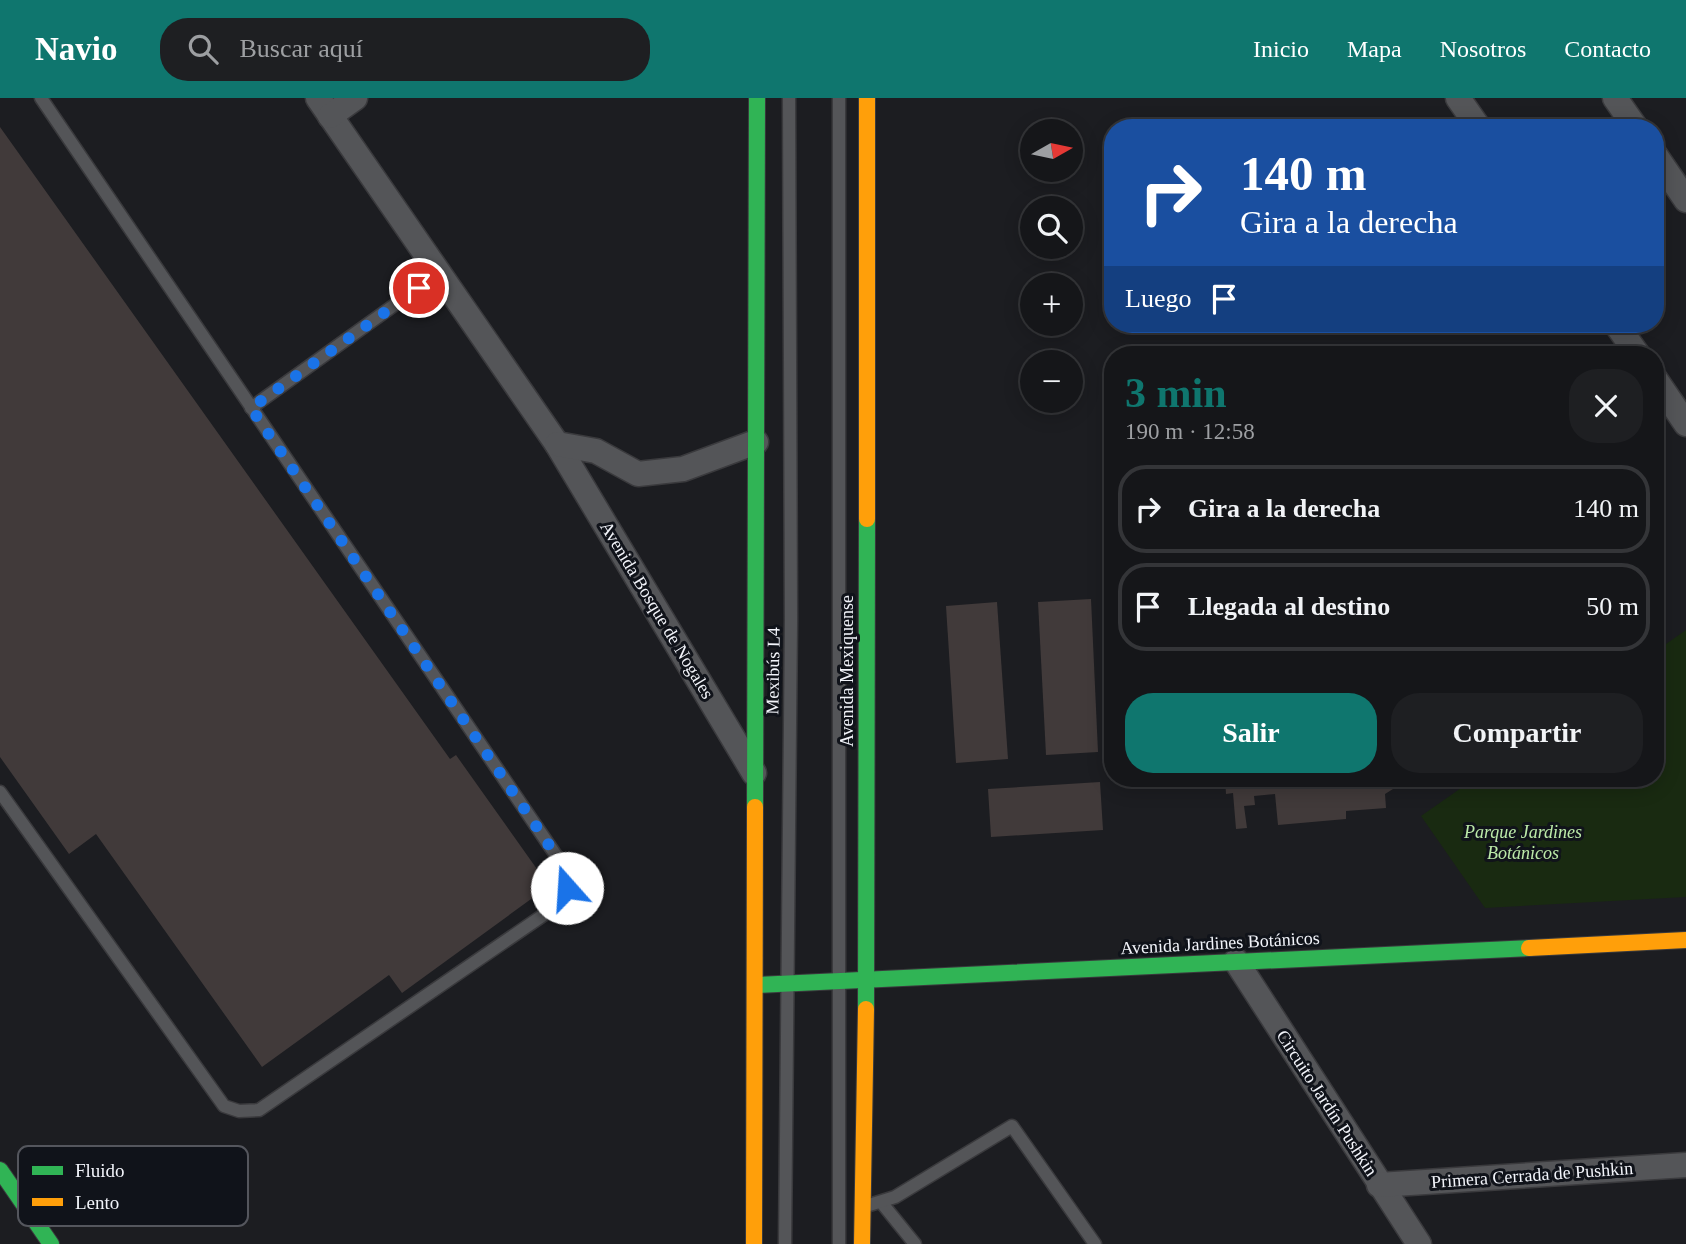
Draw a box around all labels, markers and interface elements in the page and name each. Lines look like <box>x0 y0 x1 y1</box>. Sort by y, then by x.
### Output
search box <box>160 18 650 81</box>
icon: search <box>184 30 222 68</box>
text: Navio <box>35 31 118 67</box>
text: Buscar aquí <box>240 34 363 63</box>
text: Inicio <box>1253 36 1309 62</box>
text: Mapa <box>1347 36 1402 62</box>
text: Nosotros <box>1440 36 1526 62</box>
text: Contacto <box>1564 36 1651 62</box>
north arrow <box>1020 119 1083 182</box>
map controls <box>1020 119 1083 413</box>
text: 140 m <box>1240 146 1367 201</box>
icon: right <box>1125 147 1216 238</box>
button: search <box>1020 196 1083 259</box>
text: Gira a la derecha <box>1240 204 1458 240</box>
pin <box>389 258 449 318</box>
icon: arrive <box>400 269 438 307</box>
button: + <box>1020 273 1083 336</box>
icon: arrive <box>1205 280 1243 318</box>
text: Luego <box>1125 284 1191 313</box>
button: − <box>1020 350 1083 413</box>
button: close <box>1569 369 1643 443</box>
text: 3 min <box>1125 370 1227 416</box>
text: 190 m · 12:58 <box>1125 419 1255 444</box>
icon: right <box>1129 490 1167 528</box>
text: Gira a la derecha <box>1188 494 1380 523</box>
text: 140 m <box>1573 494 1639 523</box>
street label: Avenida Bosque de Nogales <box>596 518 718 702</box>
icon: arrive <box>1129 588 1167 626</box>
text: Llegada al destino <box>1188 592 1390 621</box>
text: 50 m <box>1586 592 1639 621</box>
street label: Avenida Mexiquense <box>837 595 857 747</box>
street label: Mexibús L4 <box>762 627 784 715</box>
button: Salir <box>1125 693 1377 773</box>
button: Compartir <box>1391 693 1643 773</box>
park label: Parque Jardines Botánicos <box>1463 822 1582 863</box>
position arrow <box>530 851 604 925</box>
street label: Avenida Jardines Botánicos <box>1120 928 1320 958</box>
street label: Circuito Jardín Pushkin <box>1272 1026 1382 1180</box>
legend <box>18 1146 248 1226</box>
street label: Primera Cerrada de Pushkin <box>1430 1158 1634 1192</box>
text: Fluido <box>75 1160 125 1181</box>
text: Lento <box>75 1192 119 1213</box>

